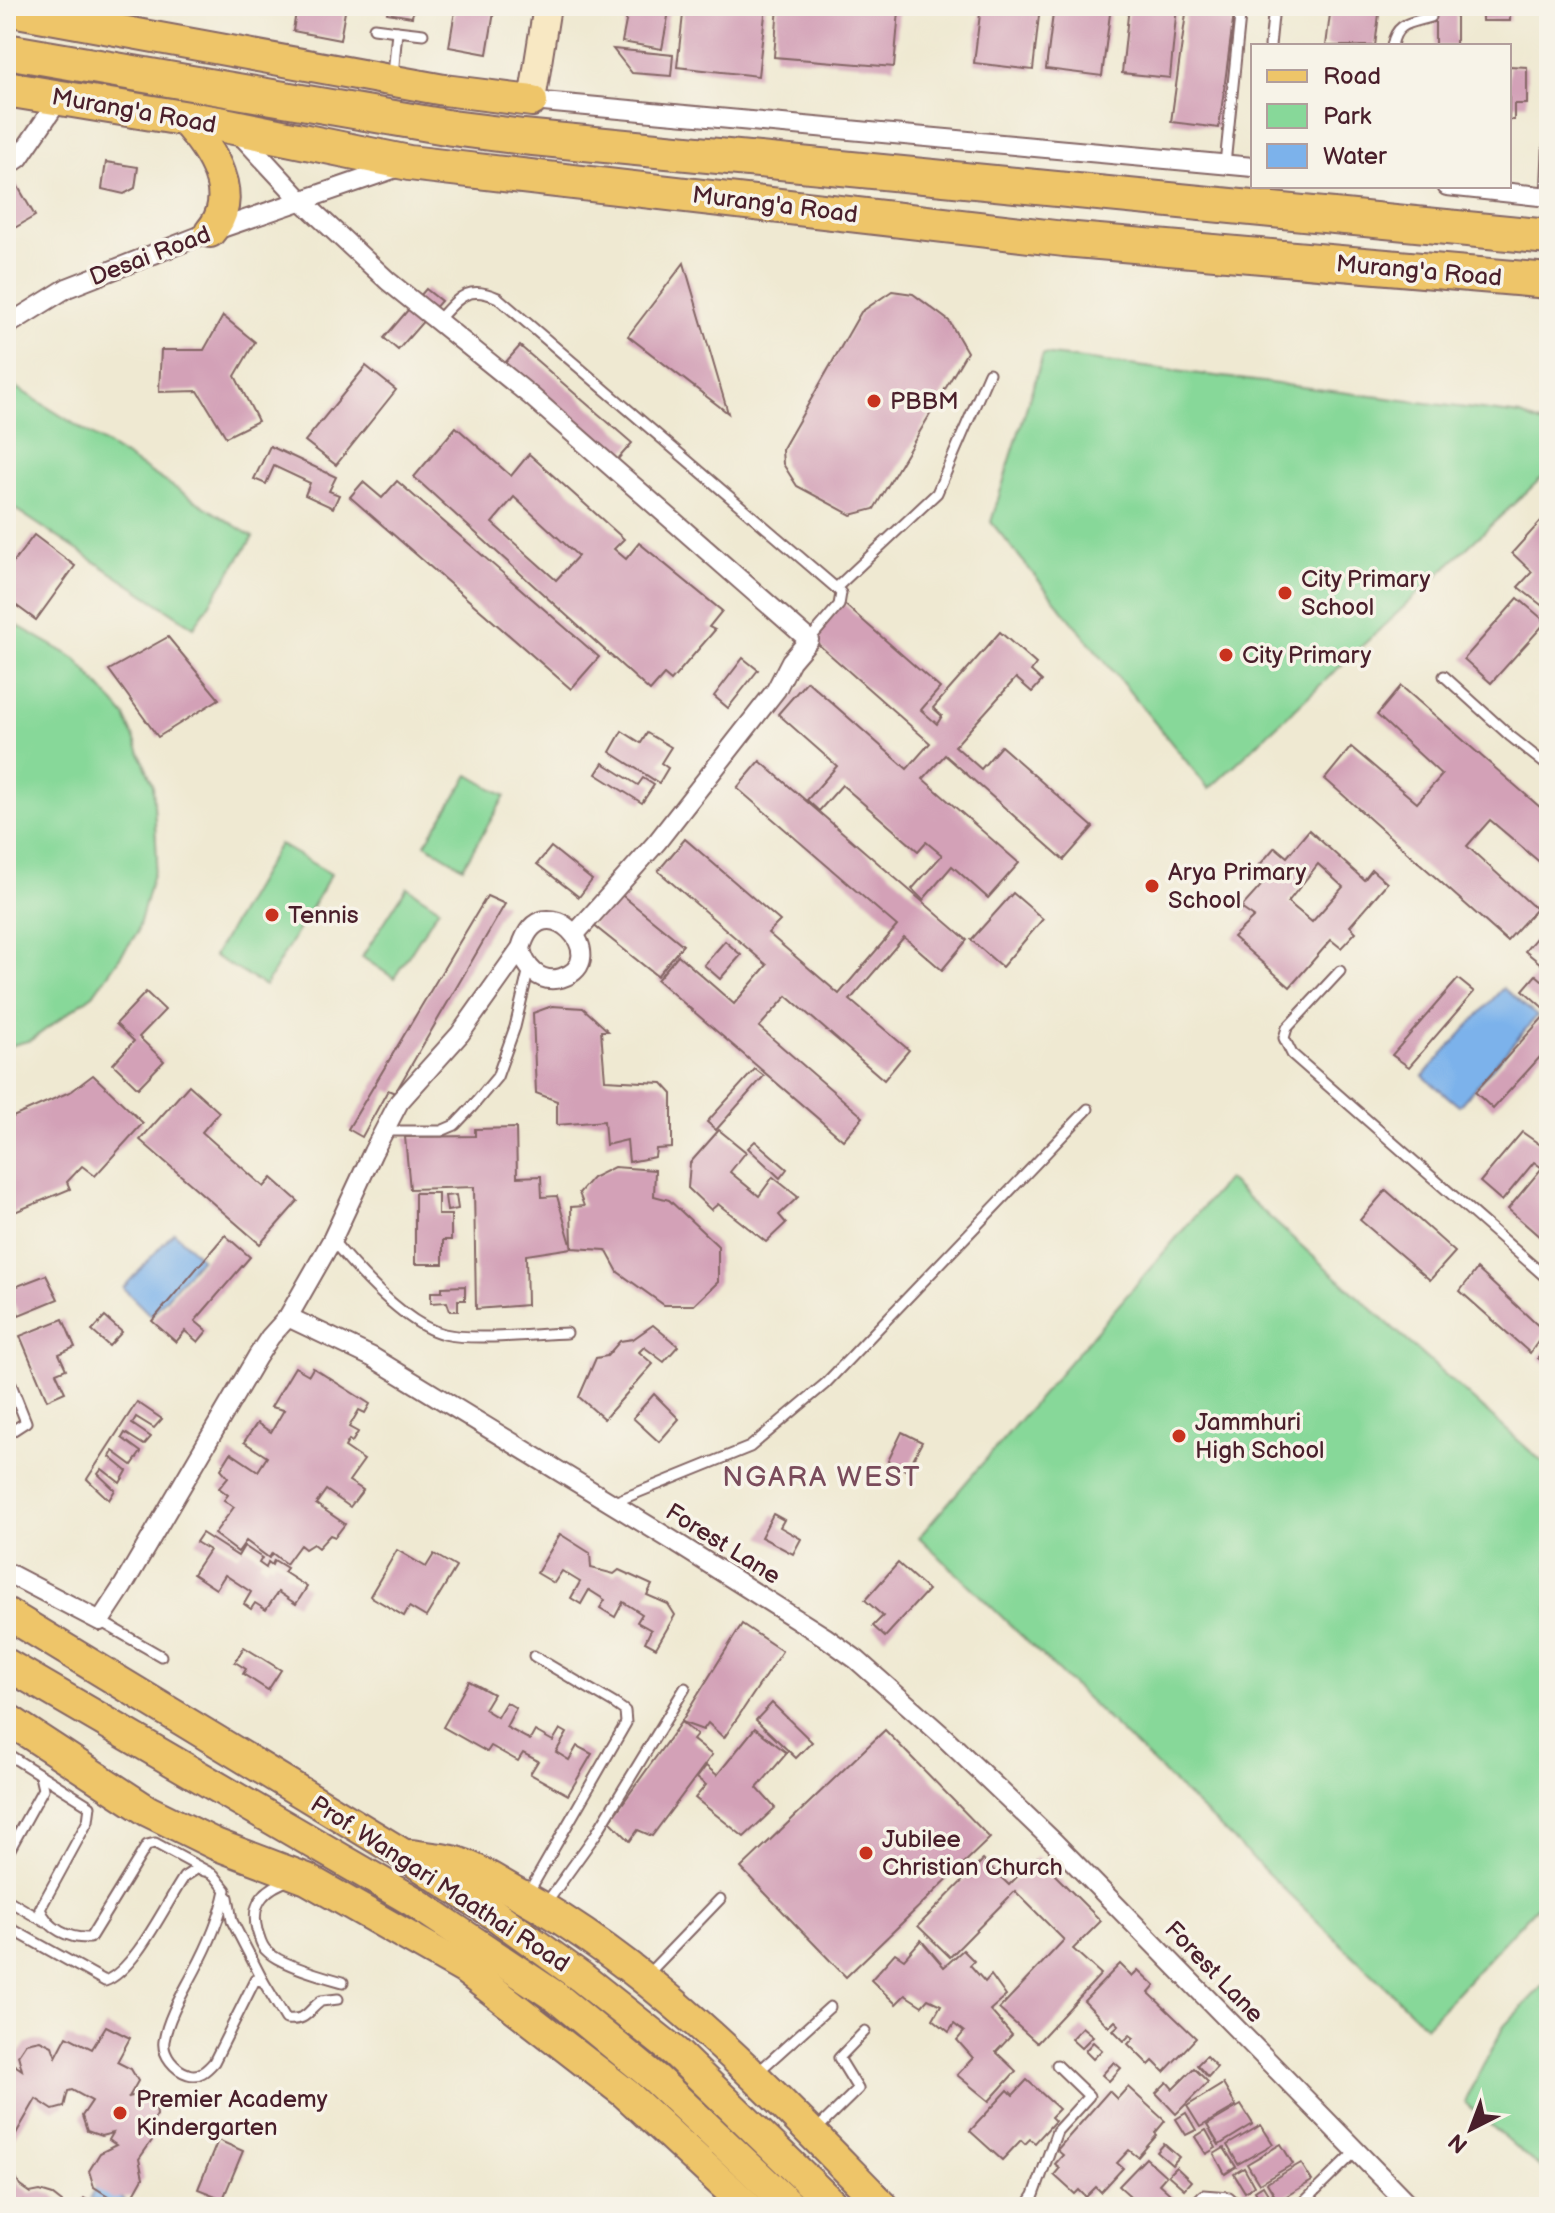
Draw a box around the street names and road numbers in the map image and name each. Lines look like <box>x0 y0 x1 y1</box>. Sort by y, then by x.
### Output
street label: Murang'a Road <box>50 82 218 140</box>
street label: Murang'a Road <box>691 180 859 230</box>
street label: Desai Road <box>86 220 214 292</box>
street label: Murang'a Road <box>1335 249 1503 293</box>
street label: Forest Lane <box>660 1497 786 1591</box>
street label: Prof. Wangari Maathai Road <box>305 1789 575 1979</box>
street label: Forest Lane <box>1158 1915 1270 2029</box>

